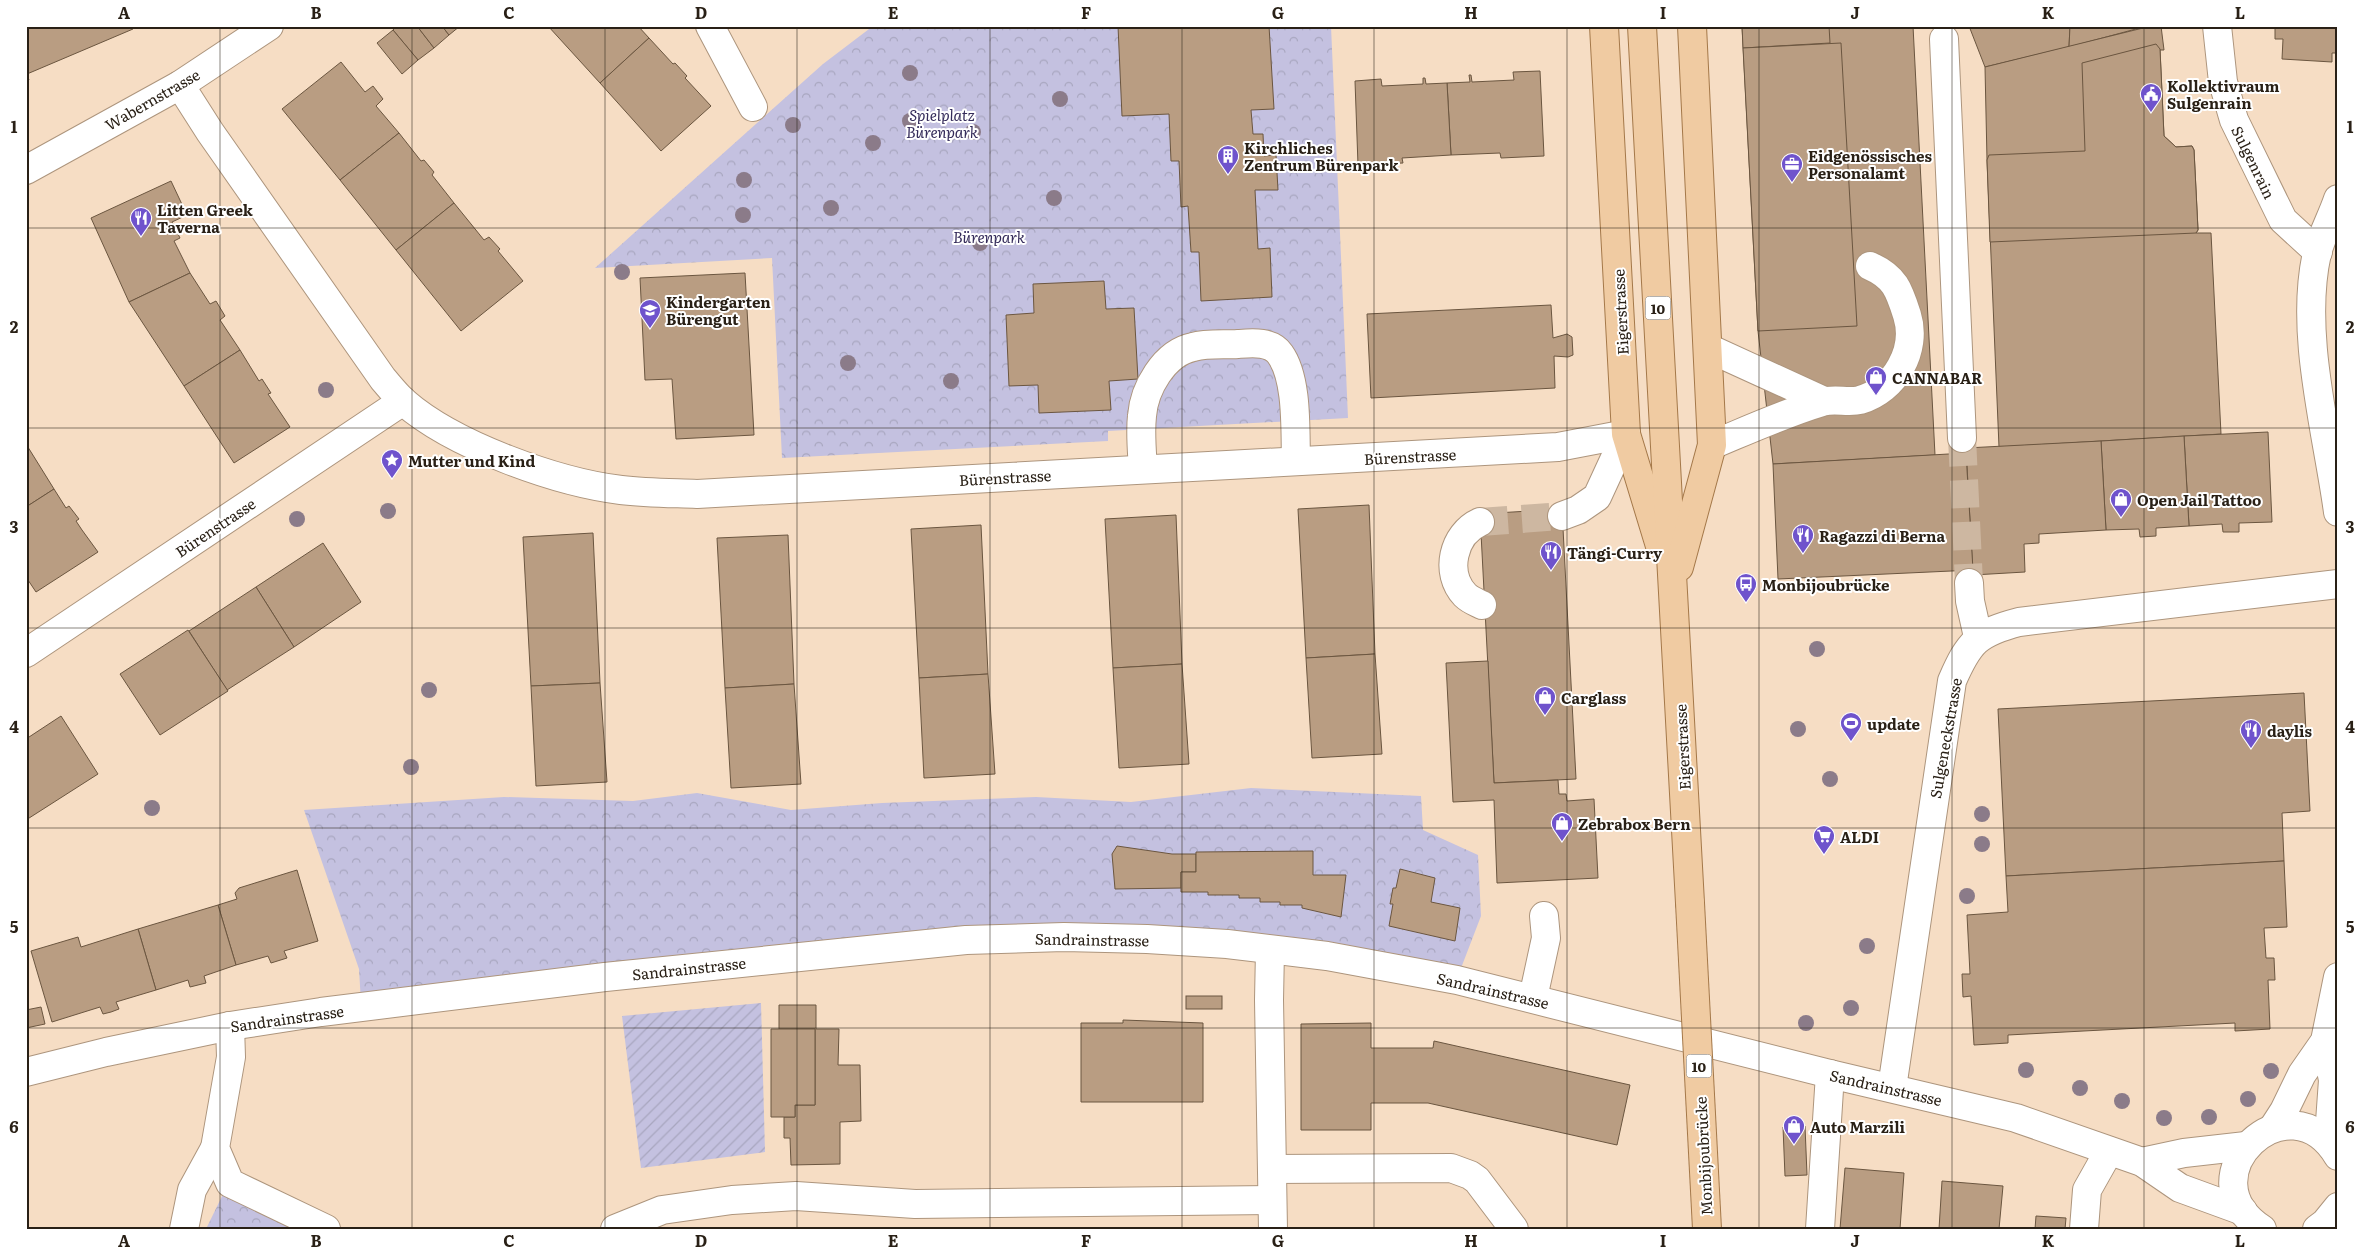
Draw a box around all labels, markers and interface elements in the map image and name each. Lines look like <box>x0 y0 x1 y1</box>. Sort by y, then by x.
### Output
text: A <box>118 0 130 24</box>
text: B <box>310 0 322 24</box>
text: C <box>503 0 515 24</box>
text: D <box>695 0 707 24</box>
text: E <box>888 0 899 24</box>
text: F <box>1081 0 1091 24</box>
text: G <box>1272 0 1284 24</box>
text: H <box>1464 0 1478 24</box>
text: I <box>1660 0 1666 24</box>
text: J <box>1850 0 1860 24</box>
text: K <box>2042 0 2055 24</box>
text: L <box>2235 0 2245 24</box>
street label: Wabernstrasse <box>100 62 204 135</box>
place label: Kollektivraum Sulgenrain <box>2167 74 2279 114</box>
public building icon: Kollektivraum Sulgenrain <box>2139 82 2163 113</box>
park label: Spielplatz Bürenpark <box>906 103 979 143</box>
text: 1 <box>11 114 18 138</box>
text: 1 <box>2347 114 2354 138</box>
street label: Sulgenrain <box>2226 121 2282 203</box>
place label: Kirchliches Zentrum Bürenpark <box>1244 136 1400 176</box>
building icon: Kirchliches Zentrum Bürenpark <box>1216 144 1240 175</box>
place label: Eidgenössisches Personalamt <box>1808 144 1932 184</box>
office icon: Eidgenössisches Personalamt <box>1780 152 1804 183</box>
place label: Litten Greek Taverna <box>157 198 254 238</box>
restaurant icon: Litten Greek Taverna <box>129 206 153 237</box>
park label: Bürenpark <box>953 225 1026 248</box>
street label: Eigerstrasse <box>1606 268 1634 356</box>
place label: Kindergarten Bürengut <box>666 290 771 330</box>
road number: 10 <box>1646 296 1670 320</box>
school or university icon: Kindergarten Bürengut <box>638 298 662 329</box>
text: 2 <box>10 314 19 338</box>
text: 2 <box>2346 314 2355 338</box>
shop icon: CANNABAR <box>1864 365 1888 396</box>
place label: CANNABAR <box>1892 366 1983 389</box>
street label: Bürenstrasse <box>1363 442 1457 470</box>
place icon: Mutter und Kind <box>380 448 404 479</box>
place label: Mutter und Kind <box>408 449 535 472</box>
street label: Bürenstrasse <box>958 463 1052 491</box>
shop icon: Open Jail Tattoo <box>2109 487 2133 518</box>
place label: Open Jail Tattoo <box>2137 488 2261 511</box>
street label: Bürenstrasse <box>170 491 260 562</box>
text: 3 <box>10 514 19 538</box>
text: 3 <box>2346 514 2355 538</box>
restaurant icon: Ragazzi di Berna <box>1791 523 1815 554</box>
place label: Ragazzi di Berna <box>1819 524 1946 547</box>
restaurant icon: Tängi-Curry <box>1539 540 1563 571</box>
place label: Tängi-Curry <box>1567 541 1663 564</box>
bus stop icon: Monbijoubrücke <box>1734 572 1758 603</box>
place label: Monbijoubrücke <box>1762 573 1890 596</box>
street label: Sulgeneckstrasse <box>1923 676 1967 800</box>
shop icon: Carglass <box>1533 685 1557 716</box>
place label: Carglass <box>1561 686 1627 709</box>
street label: Eigerstrasse <box>1668 703 1696 791</box>
sports icon: update <box>1839 711 1863 742</box>
place label: update <box>1867 712 1921 735</box>
text: 4 <box>9 714 19 738</box>
text: 4 <box>2345 714 2355 738</box>
restaurant icon: daylis <box>2239 718 2263 749</box>
place label: daylis <box>2267 719 2313 742</box>
shop icon: Zebrabox Bern <box>1550 811 1574 842</box>
place label: Zebrabox Bern <box>1578 812 1691 835</box>
supermarket icon: ALDI <box>1812 824 1836 855</box>
place label: ALDI <box>1840 825 1879 848</box>
text: 5 <box>10 914 19 938</box>
text: 5 <box>2346 914 2355 938</box>
street label: Sandrainstrasse <box>1035 927 1150 952</box>
street label: Sandrainstrasse <box>631 951 747 985</box>
street label: Sandrainstrasse <box>1435 966 1552 1014</box>
street label: Sandrainstrasse <box>229 999 345 1037</box>
road number: 10 <box>1686 1054 1712 1078</box>
street label: Sandrainstrasse <box>1828 1063 1945 1111</box>
street label: Monbijoubrücke <box>1688 1096 1718 1216</box>
text: 6 <box>9 1114 19 1138</box>
shop icon: Auto Marzili <box>1782 1114 1806 1145</box>
text: 6 <box>2345 1114 2355 1138</box>
place label: Auto Marzili <box>1810 1115 1906 1138</box>
text: A <box>118 1228 130 1252</box>
text: B <box>310 1228 322 1252</box>
text: C <box>503 1228 515 1252</box>
text: D <box>695 1228 707 1252</box>
text: E <box>888 1228 899 1252</box>
text: F <box>1081 1228 1091 1252</box>
text: G <box>1272 1228 1284 1252</box>
text: H <box>1464 1228 1478 1252</box>
text: I <box>1660 1228 1666 1252</box>
text: J <box>1850 1228 1860 1252</box>
text: K <box>2042 1228 2055 1252</box>
text: L <box>2235 1228 2245 1252</box>

